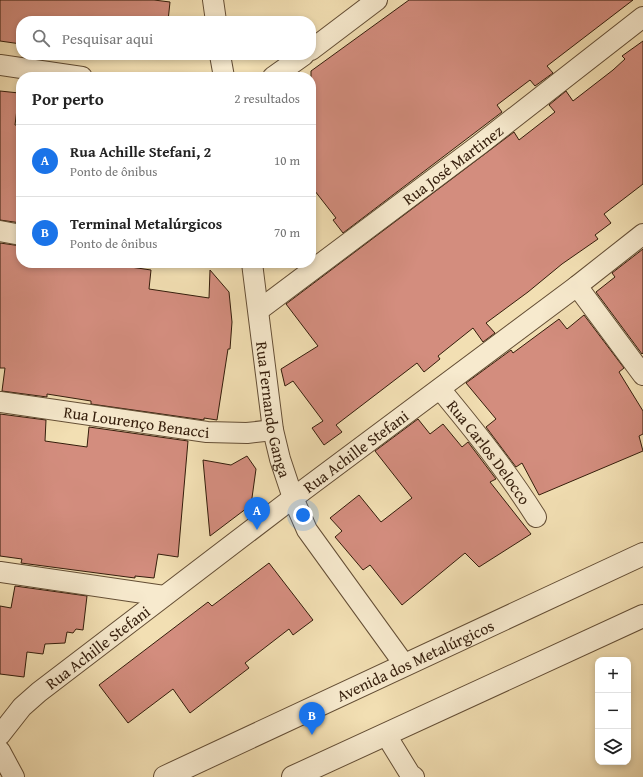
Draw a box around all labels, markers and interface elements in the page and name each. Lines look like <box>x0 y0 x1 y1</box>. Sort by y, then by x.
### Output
search box <box>16 16 316 60</box>
icon: search <box>30 27 52 49</box>
text: Pesquisar aqui <box>62 28 153 49</box>
text: Por perto <box>32 86 104 111</box>
text: 2 resultados <box>234 89 300 108</box>
street label: Rua José Martinez <box>397 119 508 211</box>
text: Rua Achille Stefani, 2 <box>70 141 211 162</box>
text: A <box>41 151 49 170</box>
text: 10 m <box>274 151 300 170</box>
text: Ponto de ônibus <box>70 162 157 181</box>
text: Terminal Metalúrgicos <box>70 213 222 234</box>
text: B <box>41 223 49 242</box>
text: 70 m <box>274 223 300 242</box>
text: Ponto de ônibus <box>70 234 157 253</box>
street label: Rua Fernando Ganga <box>250 340 297 481</box>
street label: Rua Carlos Delocco <box>441 394 537 510</box>
street label: Rua Lourenço Benacci <box>62 399 210 444</box>
street label: Rua Achille Stefani <box>298 404 414 499</box>
pin: A <box>244 497 270 530</box>
your location <box>293 505 313 525</box>
street label: Rua Achille Stefani <box>40 599 155 695</box>
street label: Avenida dos Metalúrgicos <box>332 613 498 707</box>
map controls <box>595 657 631 765</box>
button: + <box>595 657 631 693</box>
button: − <box>595 693 631 729</box>
pin: B <box>299 702 325 735</box>
button: layers <box>595 729 631 765</box>

